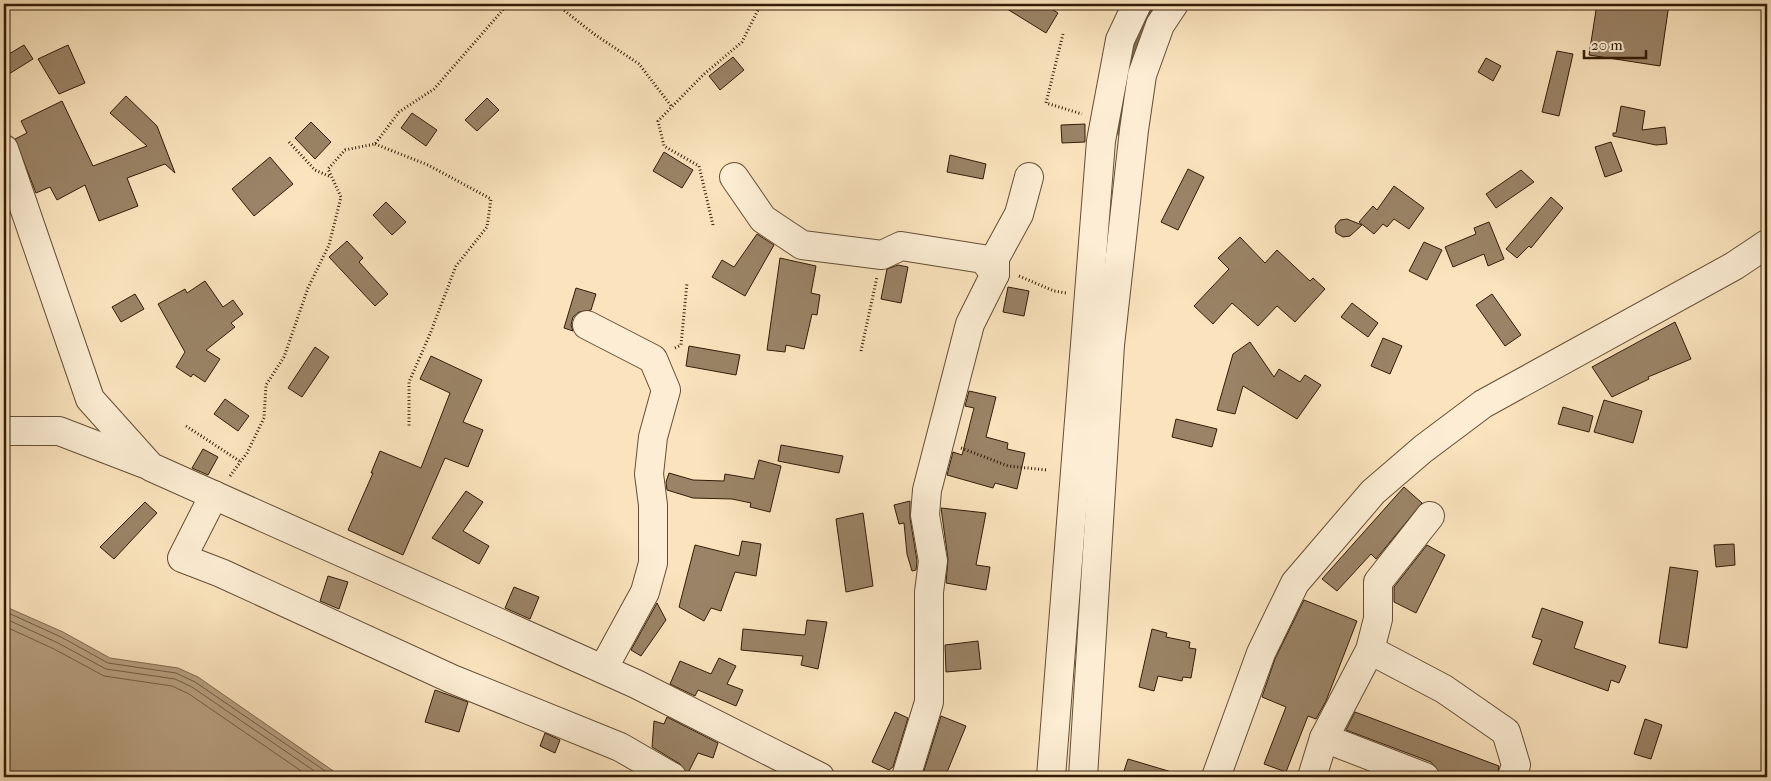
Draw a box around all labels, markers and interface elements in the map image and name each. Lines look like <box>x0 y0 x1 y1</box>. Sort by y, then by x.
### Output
scale bar <box>1584 28 1646 60</box>
text: 20 m <box>1591 36 1623 54</box>

